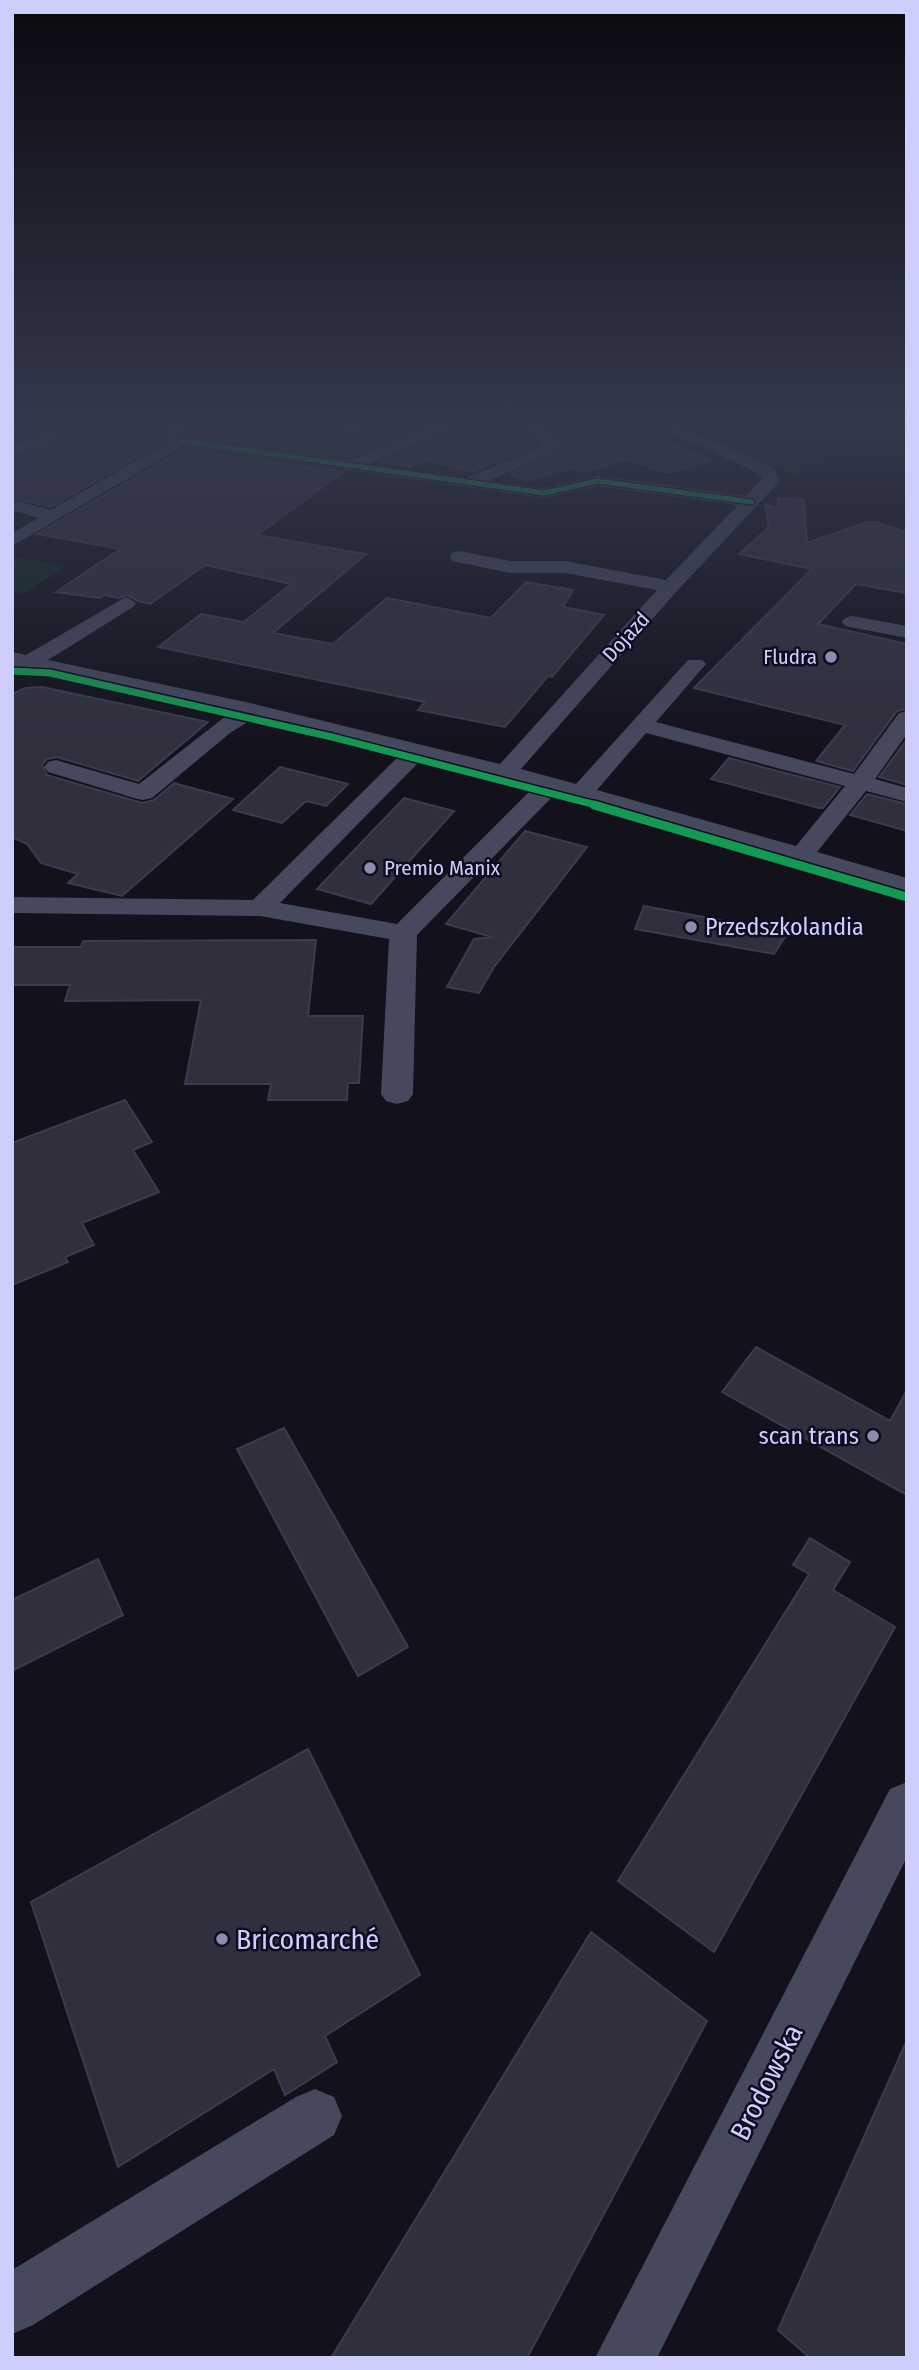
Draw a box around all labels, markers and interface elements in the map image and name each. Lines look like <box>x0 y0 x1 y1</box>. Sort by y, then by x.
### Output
street label: Dojazd <box>597 607 655 667</box>
place label: Fludra <box>763 644 817 670</box>
marker: Fludra <box>823 649 839 665</box>
place label: Premio Manix <box>384 855 501 881</box>
marker: Premio Manix <box>362 860 378 876</box>
place label: Przedszkolandia <box>705 913 864 941</box>
marker: Przedszkolandia <box>683 919 699 935</box>
place label: scan trans <box>759 1422 859 1450</box>
marker: scan trans <box>865 1428 881 1444</box>
place label: Bricomarché <box>236 1923 379 1956</box>
marker: Bricomarché <box>214 1931 230 1947</box>
street label: Brodowska <box>723 2019 810 2146</box>

